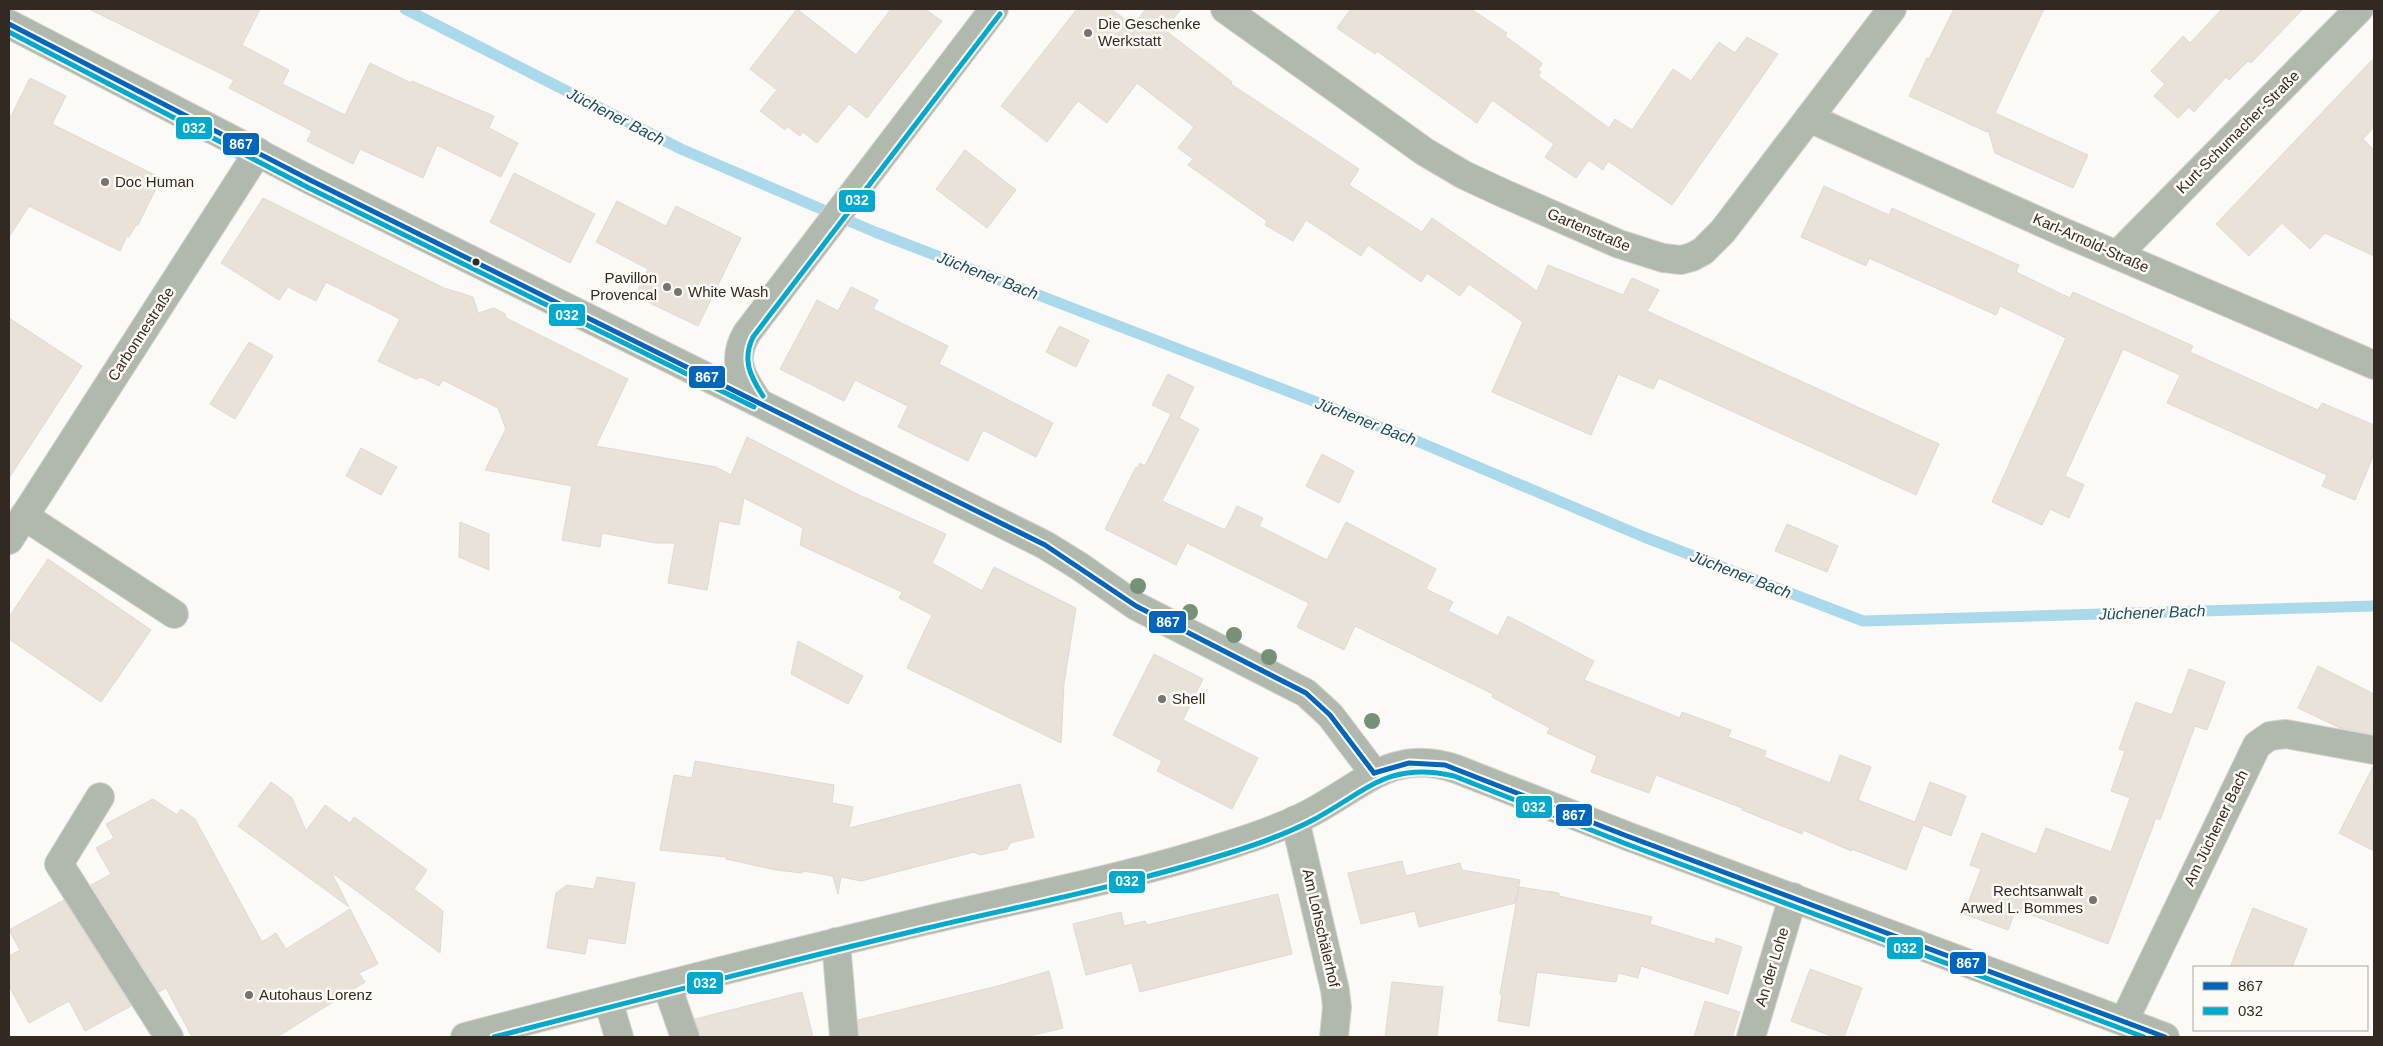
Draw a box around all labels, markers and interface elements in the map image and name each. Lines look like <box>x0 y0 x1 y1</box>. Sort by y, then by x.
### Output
place label: Die Geschenke Werkstatt <box>1098 15 1201 49</box>
marker: Die Geschenke Werkstatt <box>1082 27 1094 39</box>
street label: Kurt-Schumacher-Straße <box>2173 67 2303 197</box>
water label: Jüchener Bach <box>563 84 667 148</box>
line badge: 032 <box>175 116 213 140</box>
text: 032 <box>182 120 206 136</box>
line badge: 867 <box>222 132 260 156</box>
text: 867 <box>229 136 253 152</box>
place label: Doc Human <box>115 173 194 190</box>
marker: Doc Human <box>99 176 111 188</box>
line badge: 032 <box>838 189 876 213</box>
text: 032 <box>845 192 869 208</box>
street label: Gartenstraße <box>1545 204 1633 255</box>
street label: Karl-Arnold-Straße <box>2031 209 2152 276</box>
water label: Jüchener Bach <box>934 248 1041 303</box>
unlabelled marker <box>471 257 481 267</box>
place label: Pavillon Provencal <box>590 269 657 303</box>
marker: Pavillon Provencal <box>661 281 673 293</box>
place label: White Wash <box>688 283 768 300</box>
street label: Carbonnestraße <box>104 284 177 384</box>
marker: White Wash <box>672 286 684 298</box>
line badge: 032 <box>548 303 586 327</box>
text: 032 <box>555 307 579 323</box>
line badge: 867 <box>688 365 726 389</box>
text: 867 <box>695 369 719 385</box>
water label: Jüchener Bach <box>1312 394 1419 449</box>
water label: Jüchener Bach <box>1687 547 1794 602</box>
water label: Jüchener Bach <box>2097 602 2206 623</box>
line badge: 867 <box>1148 610 1187 634</box>
text: 867 <box>1156 614 1180 630</box>
place label: Shell <box>1172 690 1205 707</box>
marker: Shell <box>1156 693 1168 705</box>
street label: Am Jüchener Bach <box>2180 767 2251 888</box>
line badge: 032 <box>1515 795 1553 819</box>
text: 032 <box>1522 799 1546 815</box>
line badge: 867 <box>1555 803 1593 827</box>
text: 867 <box>1562 807 1586 823</box>
street label: Am Lohschälerhof <box>1300 867 1344 990</box>
line badge: 032 <box>1108 870 1146 894</box>
text: 032 <box>1115 873 1139 889</box>
place label: Rechtsanwalt Arwed L. Bommes <box>1960 882 2084 916</box>
marker: Rechtsanwalt Arwed L. Bommes <box>2087 894 2099 906</box>
street label: An der Lohe <box>1751 925 1792 1008</box>
line badge: 032 <box>1886 936 1924 960</box>
text: 032 <box>1893 940 1917 956</box>
line badge: 867 <box>1949 951 1987 975</box>
text: 867 <box>1956 955 1980 971</box>
legend <box>2193 966 2368 1031</box>
line badge: 032 <box>686 971 724 995</box>
text: 032 <box>693 975 717 991</box>
text: 867 <box>2238 977 2263 994</box>
place label: Autohaus Lorenz <box>259 986 372 1003</box>
marker: Autohaus Lorenz <box>243 989 255 1001</box>
text: 032 <box>2238 1002 2263 1019</box>

